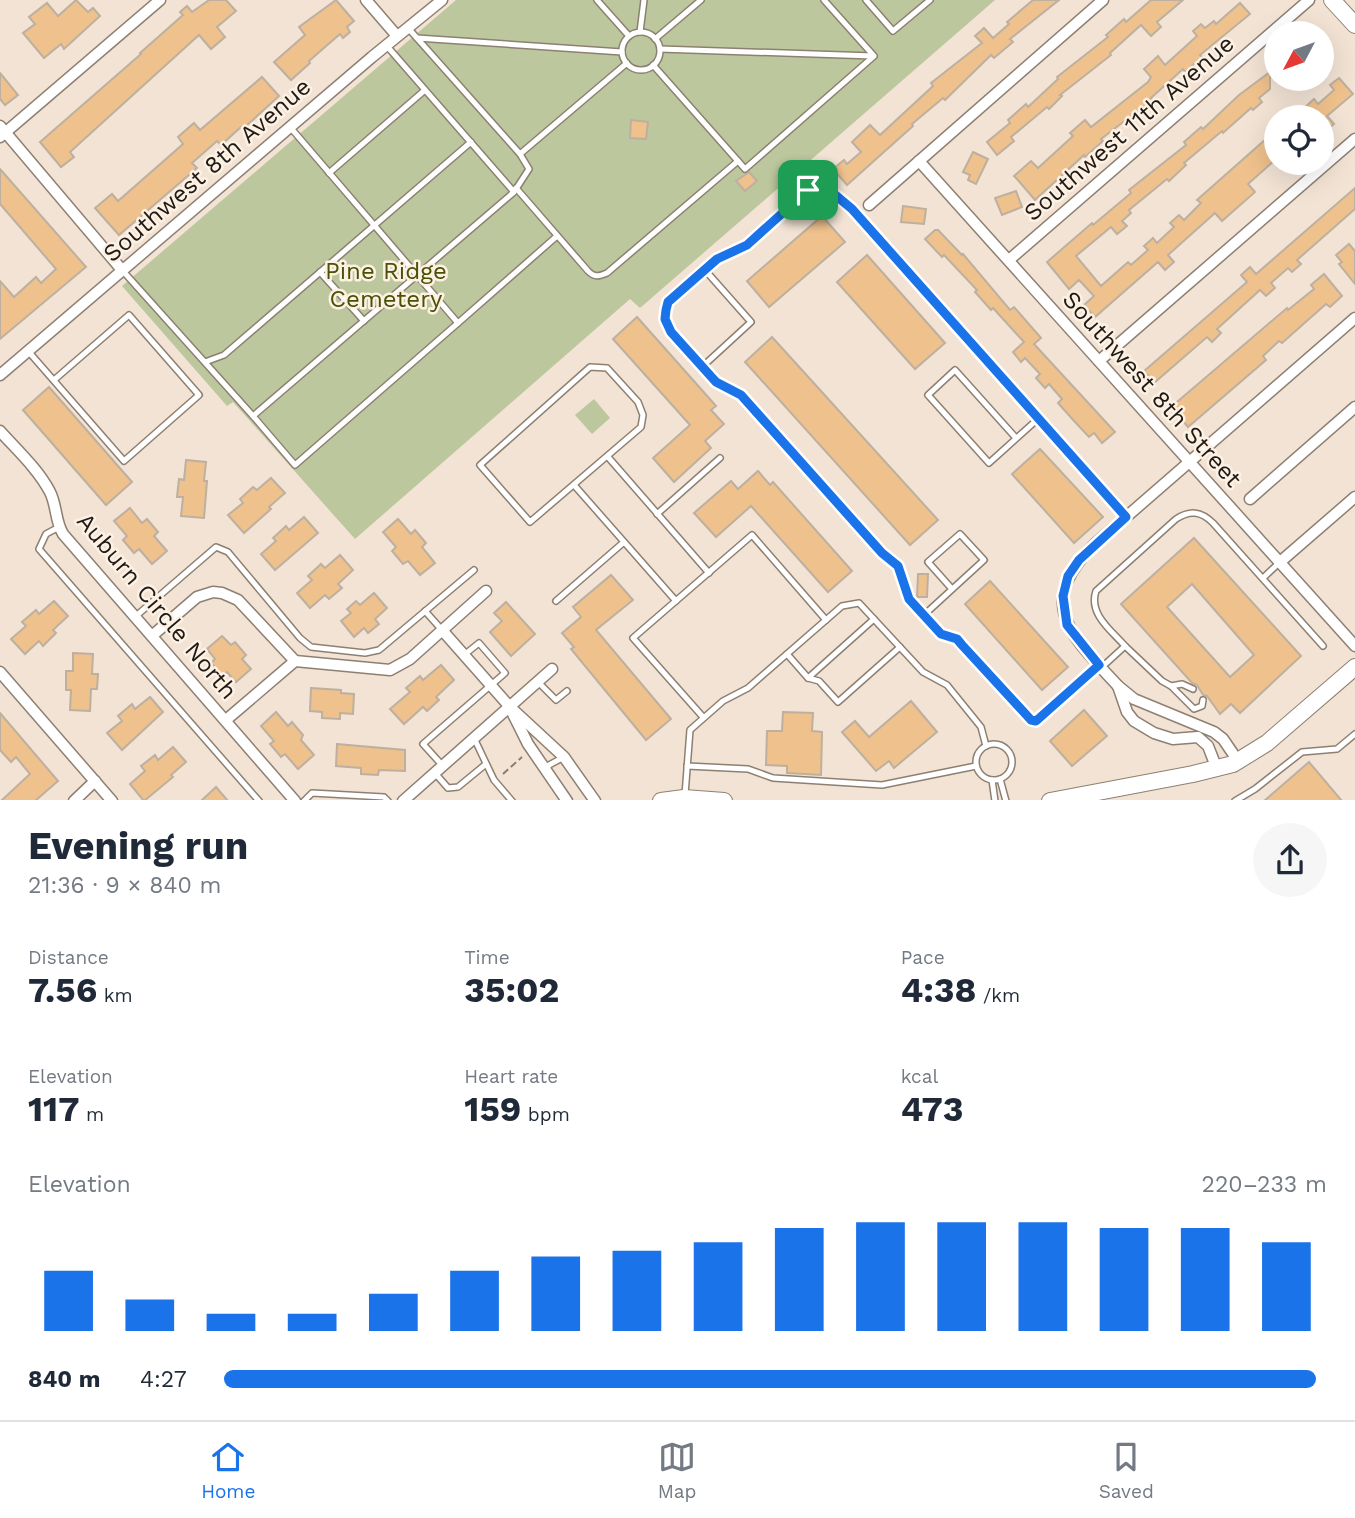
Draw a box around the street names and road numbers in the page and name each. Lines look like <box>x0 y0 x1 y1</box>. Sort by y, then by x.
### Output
street label: Southwest 11th Avenue <box>1018 29 1240 227</box>
street label: Southwest 8th Avenue <box>98 72 316 268</box>
street label: Southwest 8th Street <box>1057 285 1247 493</box>
street label: Auburn Circle North <box>71 507 243 705</box>

